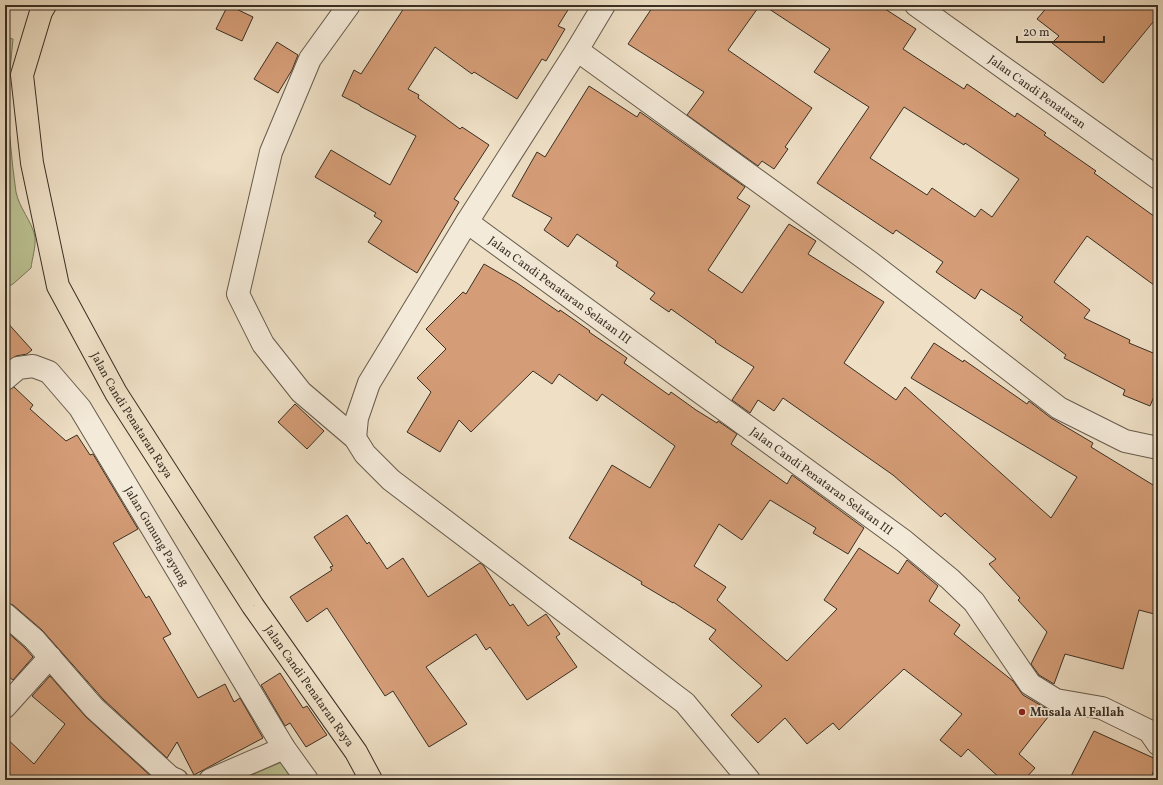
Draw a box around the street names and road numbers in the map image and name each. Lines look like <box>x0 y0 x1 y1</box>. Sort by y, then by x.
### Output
street label: Jalan Candi Penataran <box>985 52 1089 133</box>
street label: Jalan Candi Penataran Selatan III <box>485 233 634 348</box>
street label: Jalan Candi Penataran Raya <box>86 350 176 482</box>
street label: Jalan Candi Penataran Selatan III <box>746 424 896 539</box>
street label: Jalan Gunung Payung <box>120 484 192 589</box>
street label: Jalan Candi Penataran Raya <box>260 623 357 751</box>

